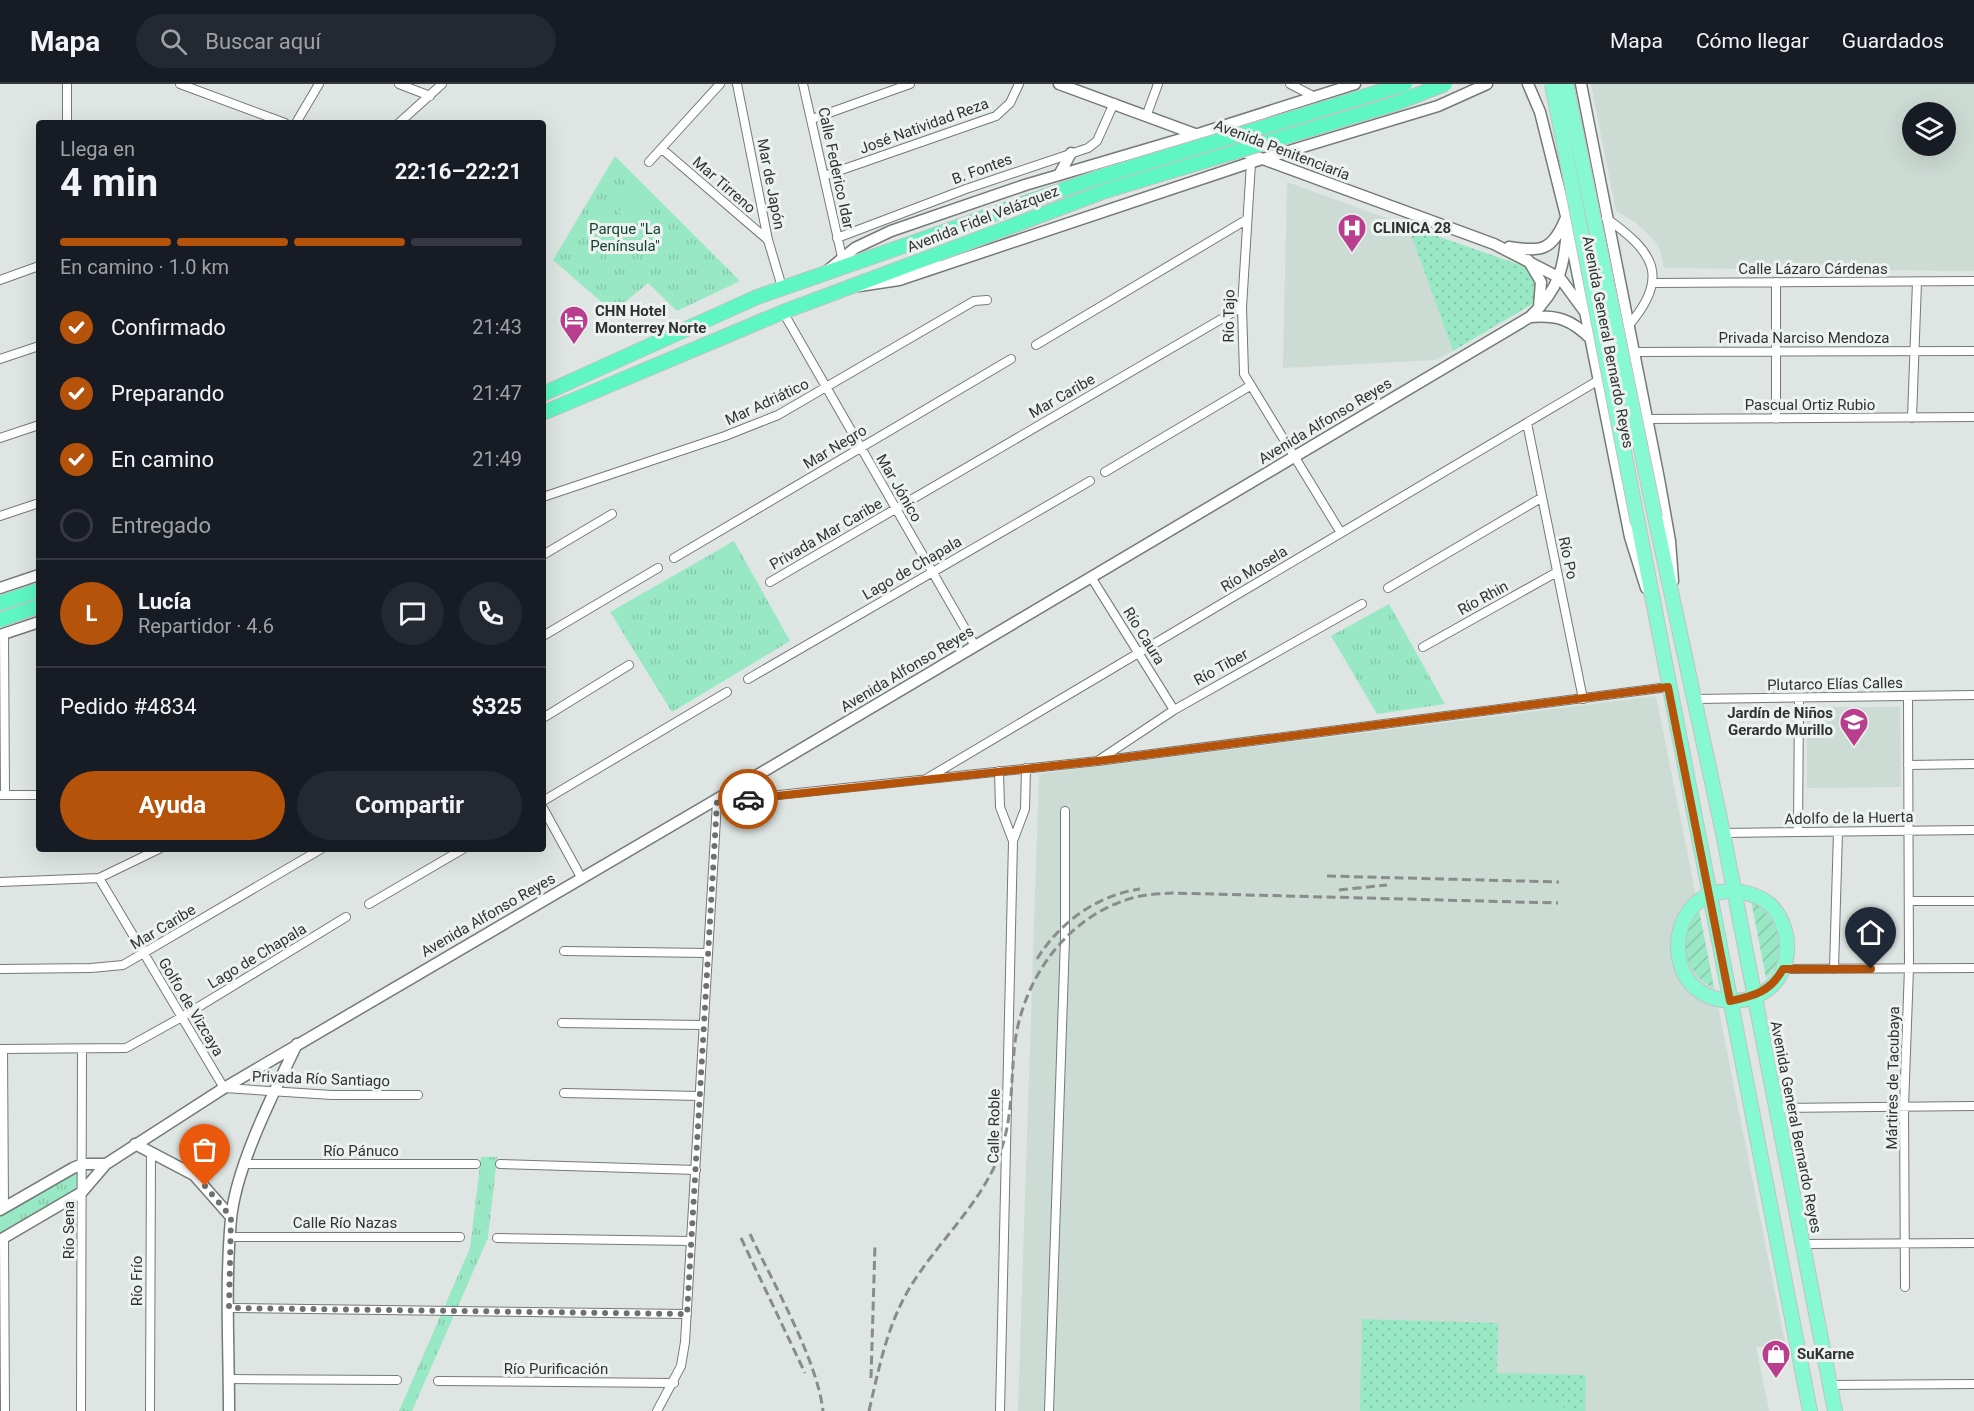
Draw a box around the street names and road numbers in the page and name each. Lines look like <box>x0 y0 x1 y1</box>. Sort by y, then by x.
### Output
street label: José Natividad Reza <box>857 94 991 158</box>
street label: Calle Federico Idar <box>814 105 858 231</box>
street label: Avenida Penitenciaría <box>1212 116 1352 184</box>
street label: Mar de Japón <box>753 137 789 231</box>
street label: B. Fontes <box>950 150 1014 188</box>
street label: Mar Tirreno <box>689 153 759 217</box>
street label: Avenida Fidel Velázquez <box>905 182 1061 256</box>
street label: Avenida General Bernardo Reyes <box>1579 234 1637 450</box>
street label: Calle Lázaro Cárdenas <box>1738 260 1888 278</box>
street label: Río Tajo <box>1220 289 1238 343</box>
street label: Privada Narciso Mendoza <box>1719 329 1890 347</box>
street label: Mar Caribe <box>1026 370 1098 422</box>
street label: Avenida Alfonso Reyes <box>1255 374 1395 468</box>
street label: Mar Adriático <box>722 375 812 429</box>
street label: Pascual Ortiz Rubio <box>1745 396 1875 414</box>
street label: Mar Negro <box>800 421 870 473</box>
street label: Mar Jónico <box>872 451 926 525</box>
street label: Privada Mar Caribe <box>767 494 886 574</box>
street label: Lago de Chapala <box>859 532 965 604</box>
street label: Río Po <box>1555 535 1581 581</box>
street label: Río Mosela <box>1217 542 1291 596</box>
street label: Río Rhin <box>1455 577 1511 619</box>
street label: Río Caura <box>1119 604 1169 668</box>
street label: Avenida Alfonso Reyes <box>837 622 977 716</box>
street label: Río Tiber <box>1191 645 1251 689</box>
street label: Plutarco Elías Calles <box>1767 674 1903 694</box>
street label: Adolfo de la Huerta <box>1784 808 1914 828</box>
street label: Avenida Alfonso Reyes <box>418 869 558 961</box>
street label: Mar Caribe <box>127 900 199 954</box>
street label: Lago de Chapala <box>205 920 309 992</box>
street label: Golfo de Vizcaya <box>155 955 227 1059</box>
street label: Mártires de Tacubaya <box>1883 1006 1903 1150</box>
street label: Avenida General Bernardo Reyes <box>1767 1019 1825 1235</box>
street label: Privada Río Santiago <box>252 1068 390 1090</box>
street label: Calle Roble <box>984 1088 1004 1164</box>
street label: Río Pánuco <box>323 1142 399 1160</box>
street label: Río Sena <box>60 1201 78 1259</box>
street label: Calle Río Nazas <box>293 1214 397 1232</box>
street label: Río Frío <box>128 1256 146 1306</box>
street label: Río Purificación <box>504 1360 608 1378</box>

